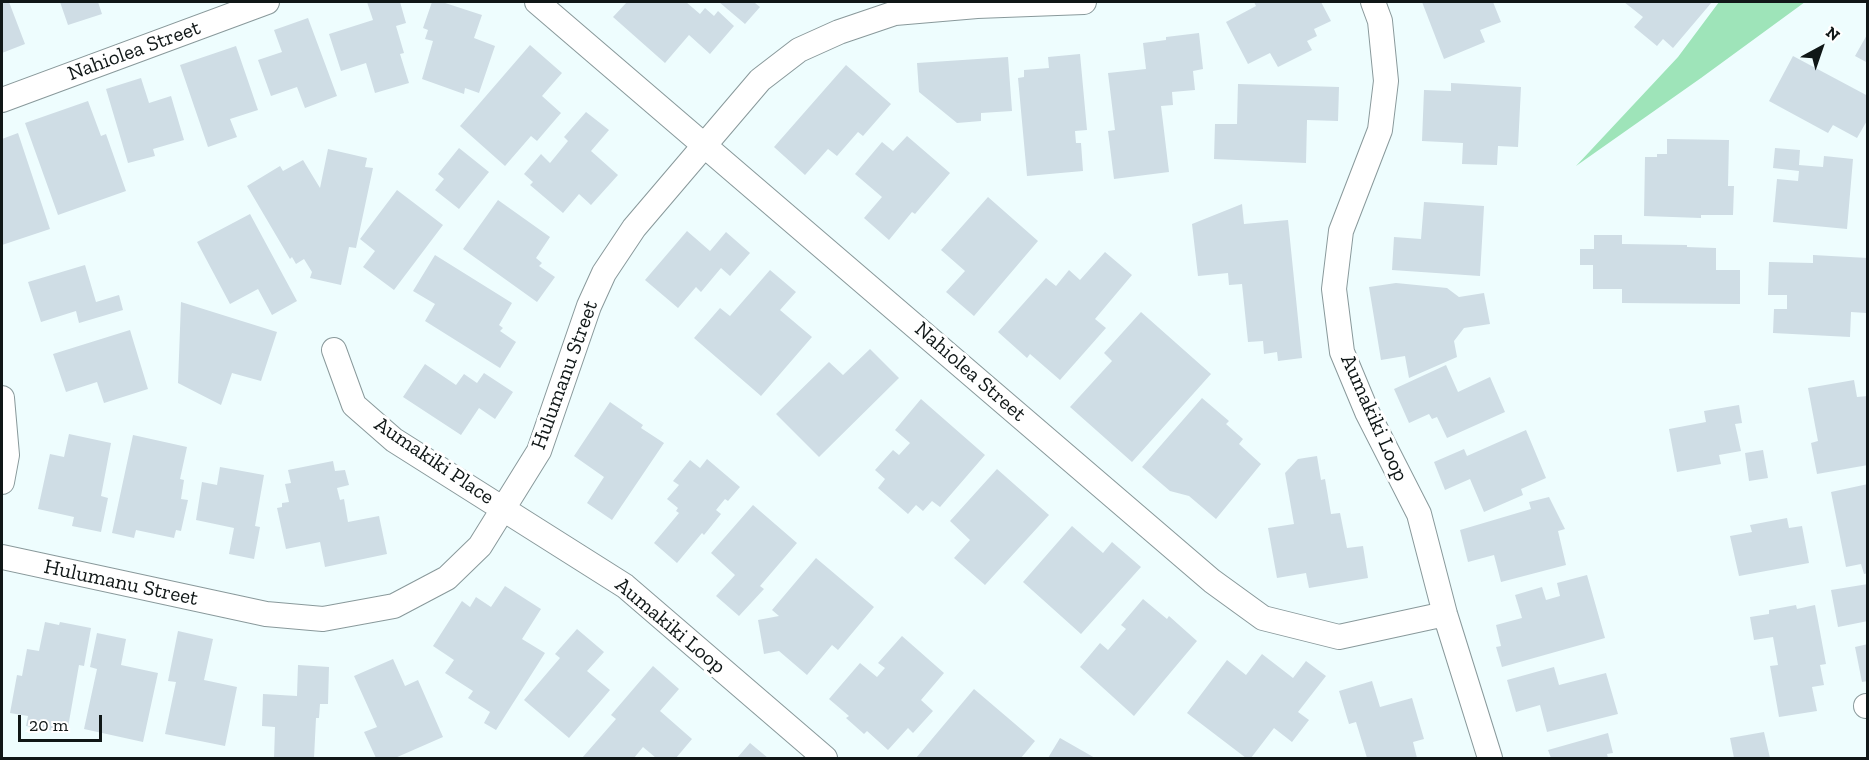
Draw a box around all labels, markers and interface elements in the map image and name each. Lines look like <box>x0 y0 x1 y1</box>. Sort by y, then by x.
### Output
street label: Nahiolea Street <box>64 15 204 87</box>
north arrow <box>1791 18 1851 78</box>
text: N <box>1822 23 1844 45</box>
street label: Hulumanu Street <box>526 297 604 453</box>
street label: Nahiolea Street <box>909 317 1031 427</box>
street label: Aumakiki Loop <box>1335 351 1413 485</box>
street label: Aumakiki Place <box>369 412 499 510</box>
street label: Hulumanu Street <box>42 554 200 612</box>
street label: Aumakiki Loop <box>610 573 730 679</box>
scale bar <box>21 703 105 741</box>
text: 20 m <box>29 714 68 736</box>

